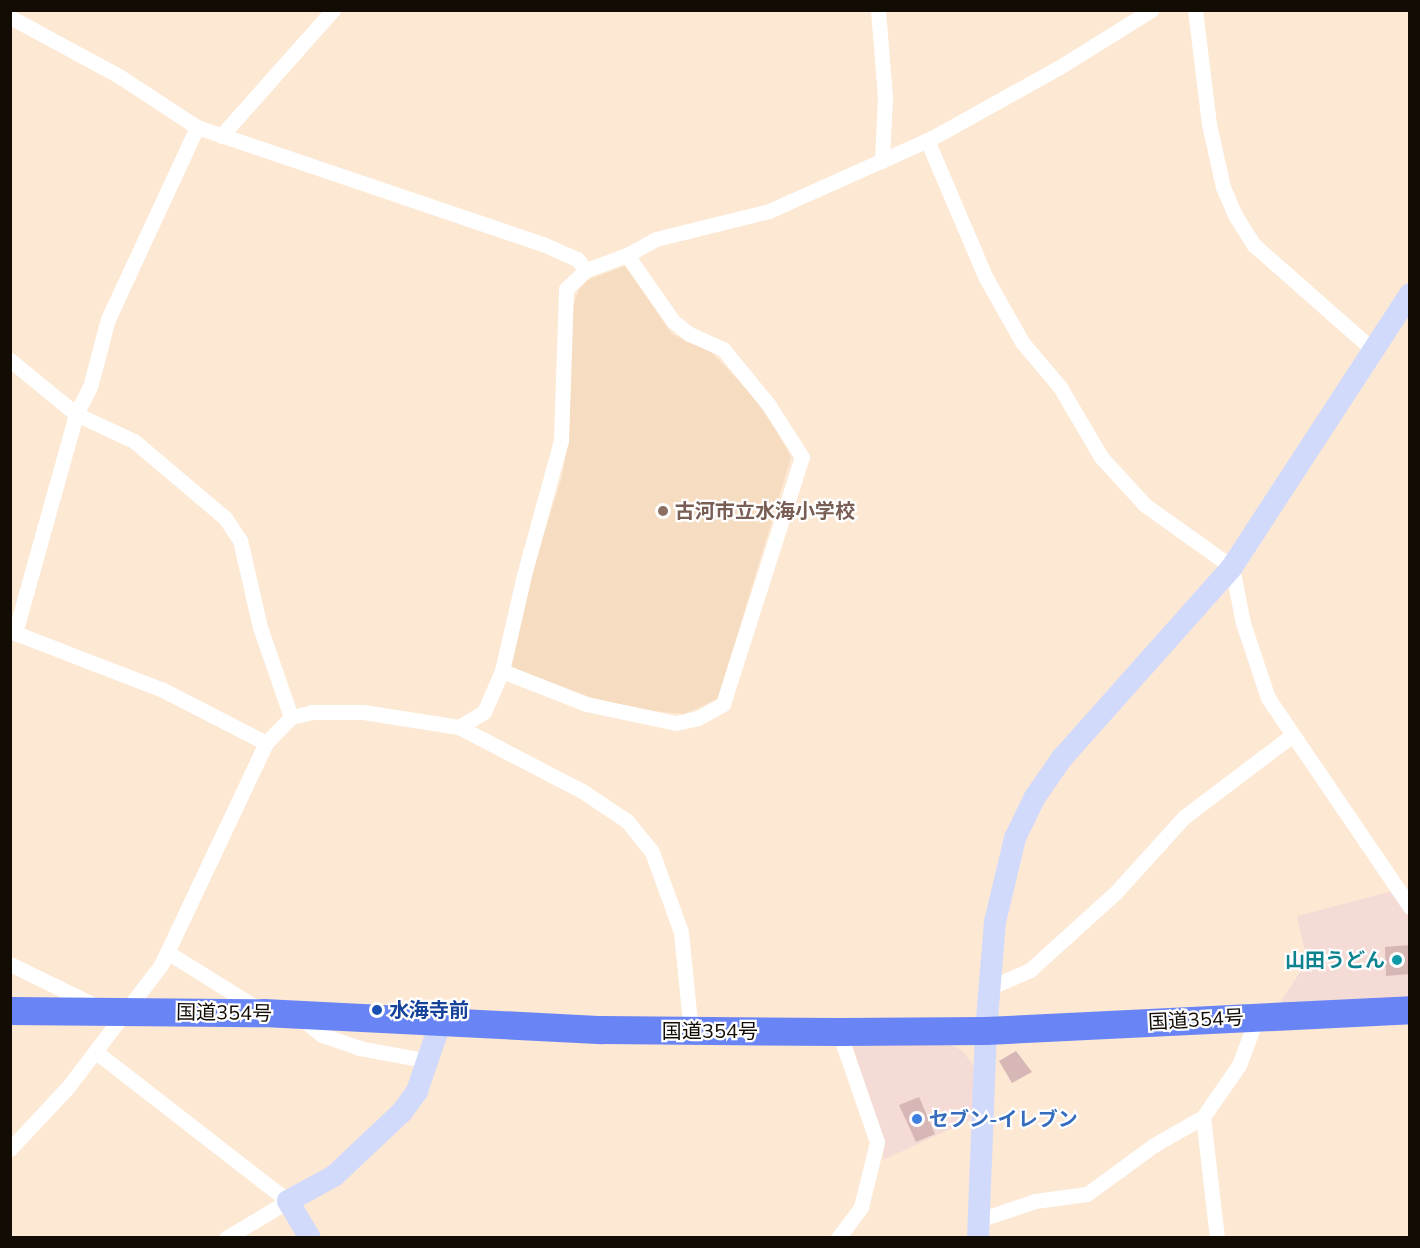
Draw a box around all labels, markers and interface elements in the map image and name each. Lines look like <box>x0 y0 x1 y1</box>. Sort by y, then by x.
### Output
place label: 古河市立水海小学校 <box>675 499 855 523</box>
marker: 古河市立水海小学校 <box>656 504 670 518</box>
place label: 山田うどん <box>1285 948 1385 972</box>
marker: 山田うどん <box>1390 953 1404 967</box>
place label: 水海寺前 <box>389 998 469 1022</box>
street label: 国道354号 <box>176 1000 272 1026</box>
marker: 水海寺前 <box>370 1003 384 1017</box>
street label: 国道354号 <box>1147 1006 1245 1034</box>
street label: 国道354号 <box>662 1019 758 1043</box>
place label: セブン-イレブン <box>929 1107 1078 1131</box>
marker: セブン-イレブン <box>910 1112 924 1126</box>

